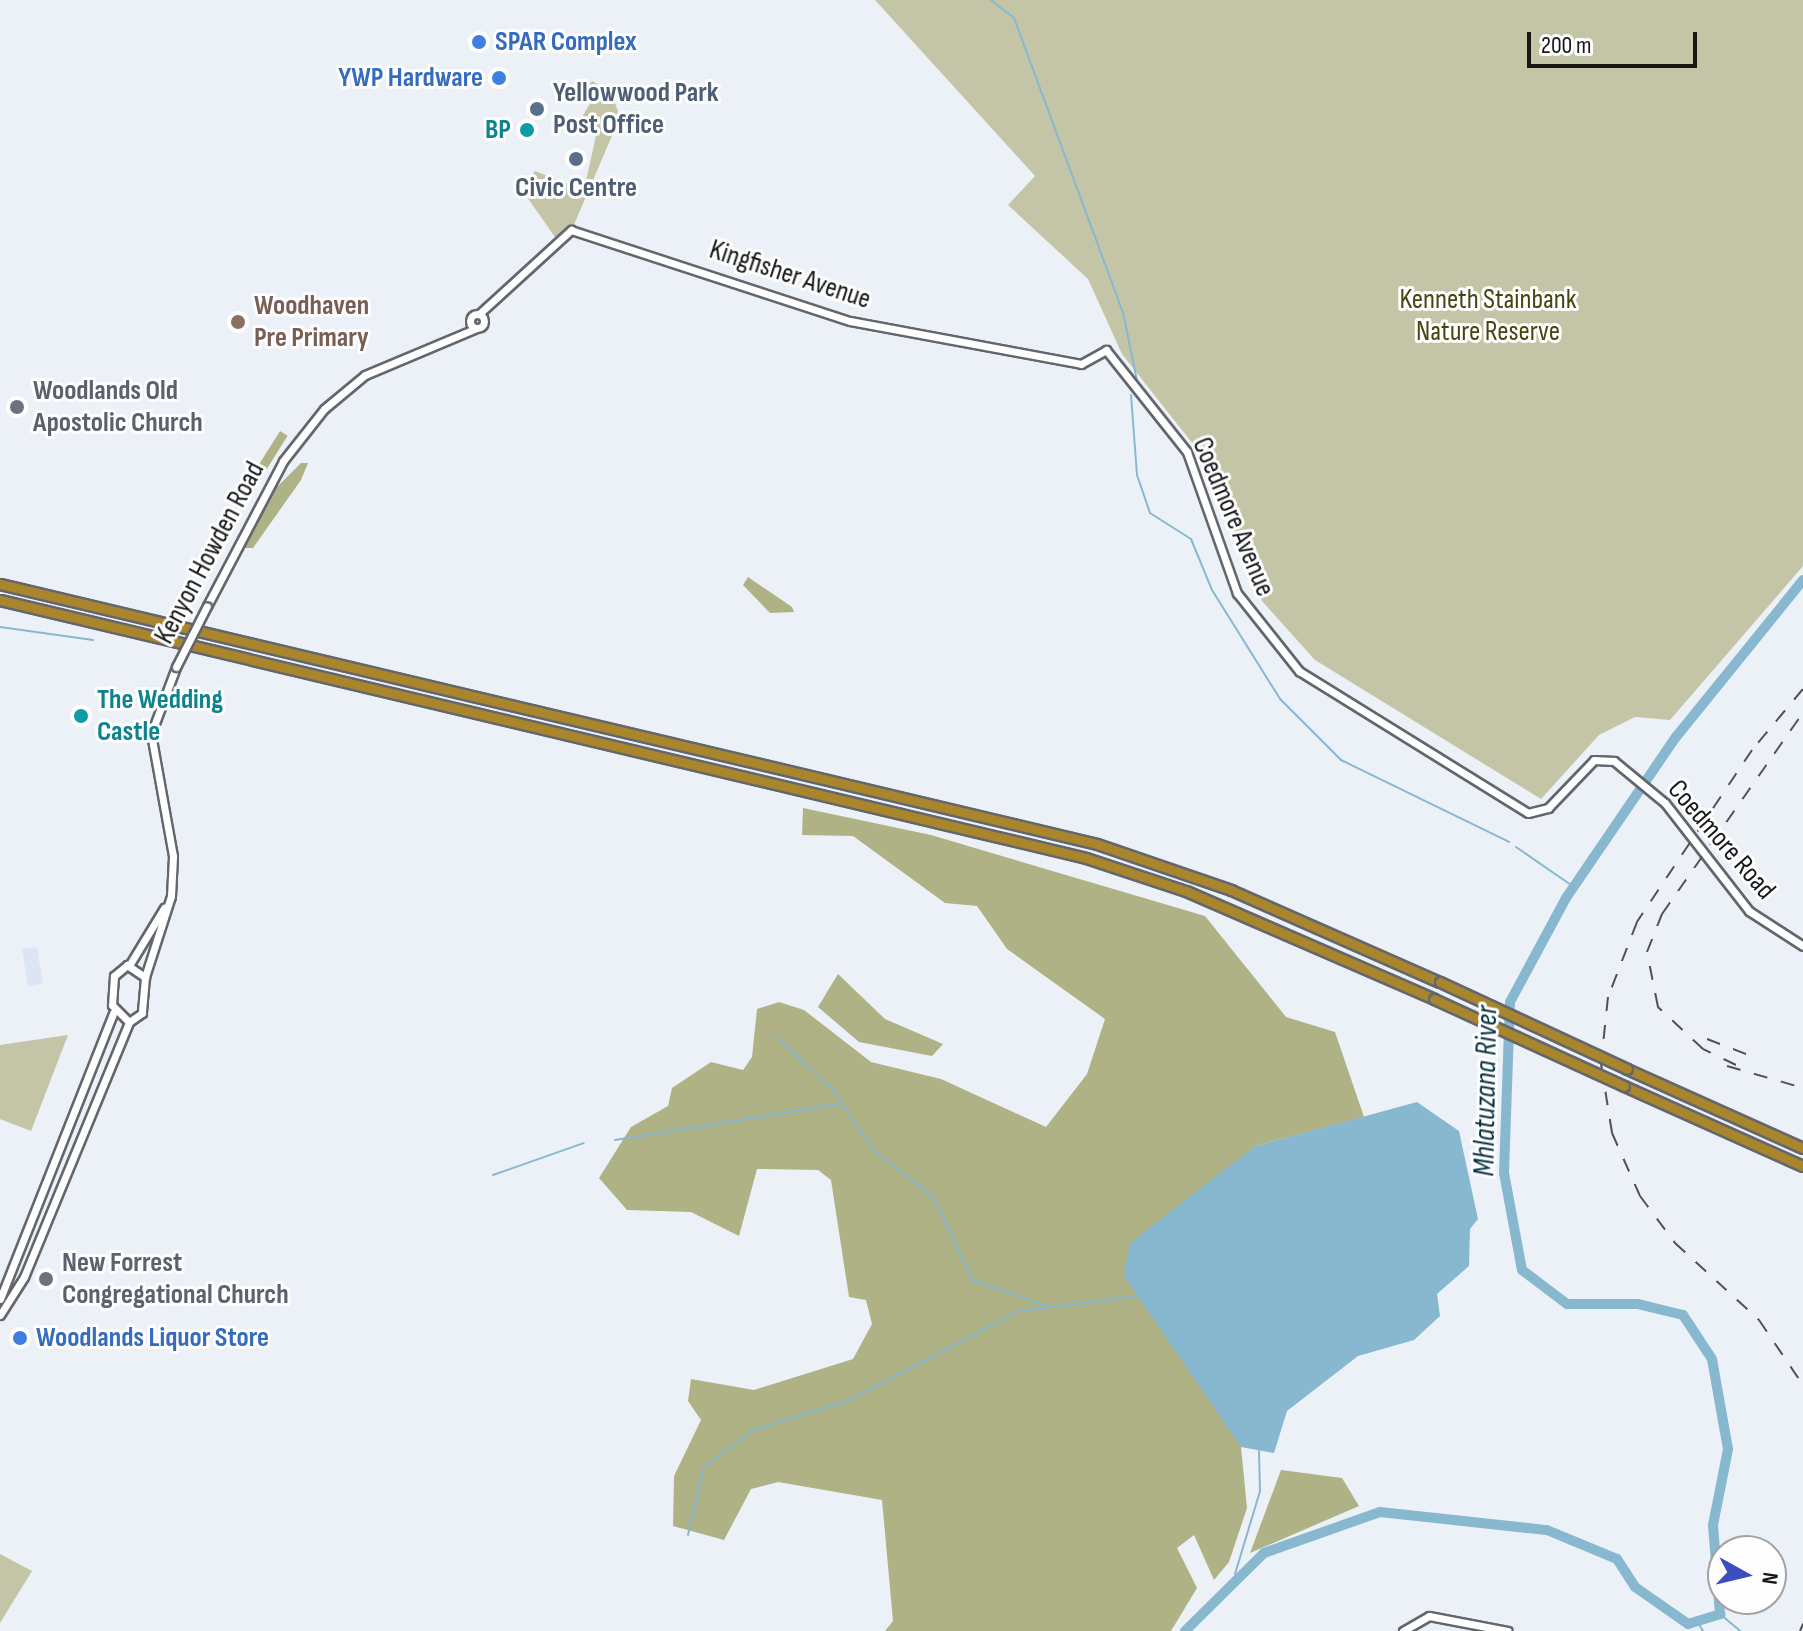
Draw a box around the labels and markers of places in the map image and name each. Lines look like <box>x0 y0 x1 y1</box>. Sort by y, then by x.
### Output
place label: SPAR Complex <box>495 25 637 59</box>
marker: SPAR Complex <box>470 33 488 51</box>
place label: YWP Hardware <box>338 61 483 95</box>
marker: YWP Hardware <box>490 69 508 87</box>
place label: Yellowwood Park Post Office <box>553 76 719 142</box>
marker: Yellowwood Park Post Office <box>528 100 546 118</box>
place label: BP <box>485 113 511 147</box>
marker: BP <box>518 121 536 139</box>
marker: Civic Centre <box>567 150 585 168</box>
place label: Civic Centre <box>515 171 637 205</box>
place label: Woodhaven Pre Primary <box>254 289 369 355</box>
marker: Woodhaven Pre Primary <box>229 313 247 331</box>
place label: Woodlands Old Apostolic Church <box>33 374 203 440</box>
marker: Woodlands Old Apostolic Church <box>8 398 26 416</box>
place label: The Wedding Castle <box>97 683 223 749</box>
marker: The Wedding Castle <box>72 707 90 725</box>
place label: New Forrest Congregational Church <box>62 1246 289 1312</box>
marker: New Forrest Congregational Church <box>37 1270 55 1288</box>
place label: Woodlands Liquor Store <box>36 1321 269 1355</box>
marker: Woodlands Liquor Store <box>11 1329 29 1347</box>

